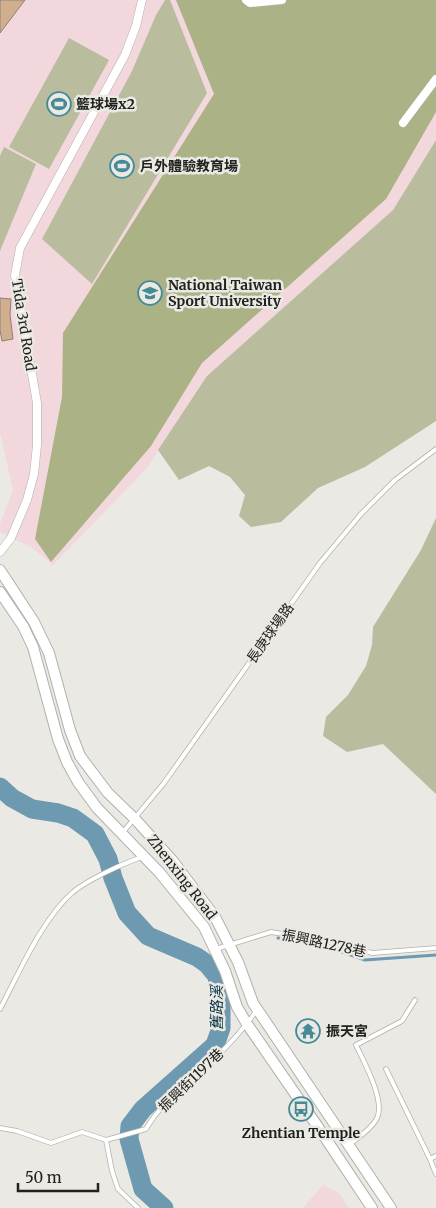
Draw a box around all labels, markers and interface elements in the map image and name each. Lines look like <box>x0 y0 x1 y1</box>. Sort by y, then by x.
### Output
sports icon: 籃球場x2 <box>46 91 72 117</box>
place label: 籃球場x2 <box>76 95 135 113</box>
sports icon: 戶外體驗教育場 <box>109 153 135 179</box>
place label: 戶外體驗教育場 <box>140 157 238 175</box>
place label: National Taiwan Sport University <box>168 276 282 310</box>
street label: Tida 3rd Road <box>8 278 40 373</box>
school or university icon: National Taiwan Sport University <box>137 280 163 306</box>
street label: 長庚球場路 <box>243 599 297 667</box>
street label: Zhenxing Road <box>143 831 221 923</box>
street label: 振興路1278巷 <box>280 925 368 961</box>
water label: 舊路溪 <box>207 984 226 1031</box>
temple icon: 振天宮 <box>295 1018 321 1044</box>
place label: 振天宮 <box>326 1022 368 1040</box>
street label: 振興街1197巷 <box>155 1044 227 1116</box>
bus stop icon: Zhentian Temple <box>288 1096 314 1122</box>
place label: Zhentian Temple <box>242 1124 361 1142</box>
scale bar <box>18 1160 98 1192</box>
text: 50 m <box>25 1168 62 1187</box>

